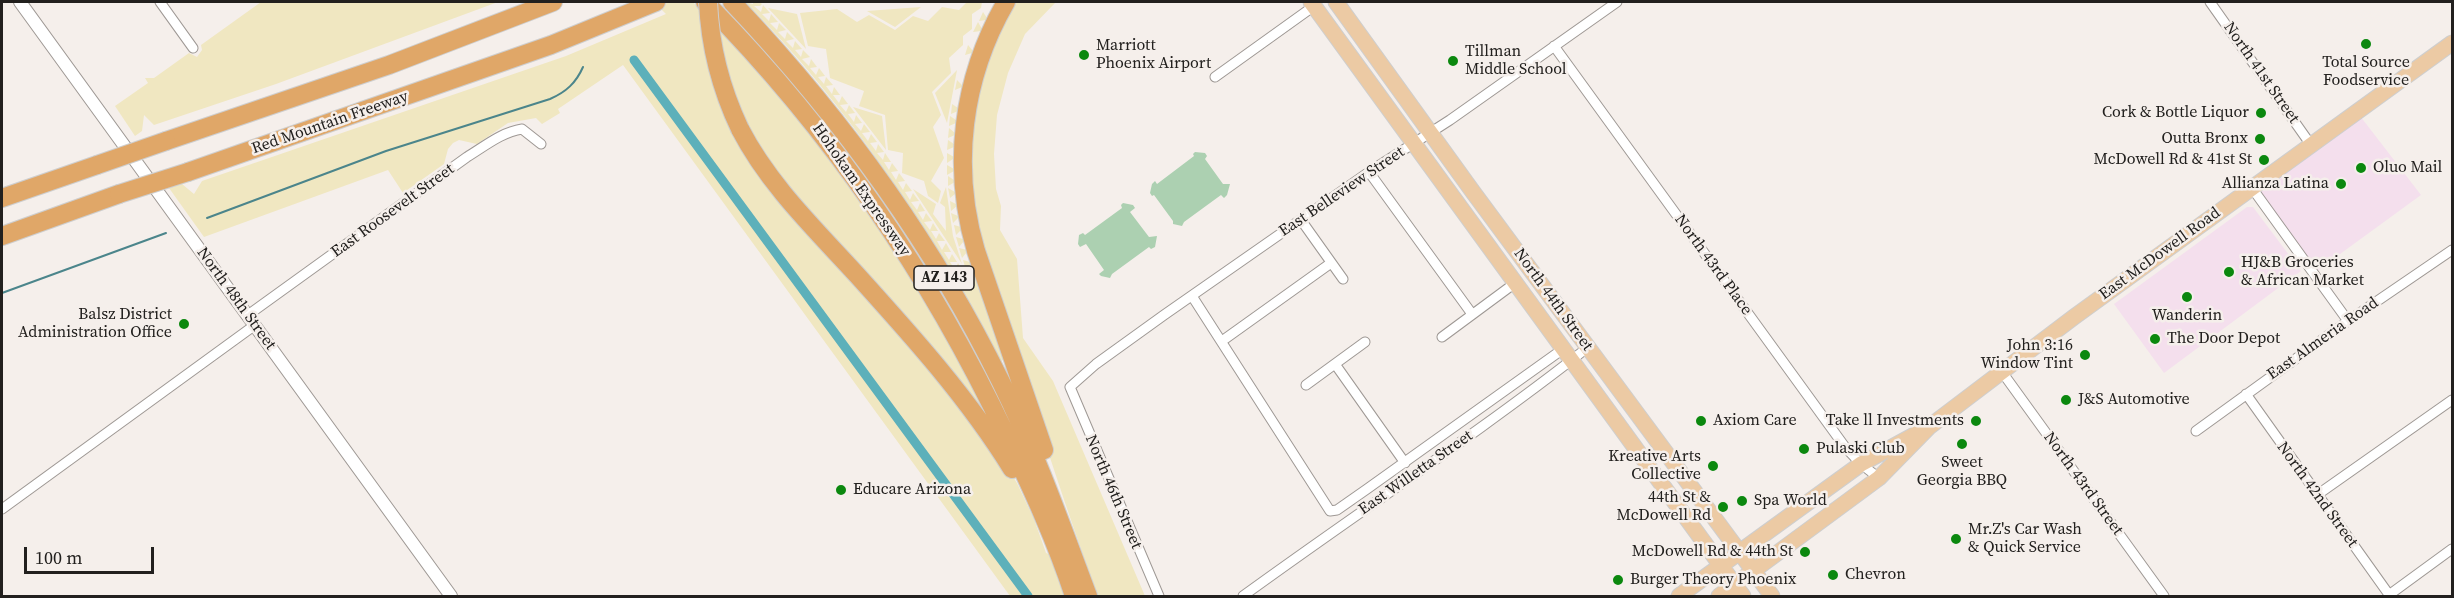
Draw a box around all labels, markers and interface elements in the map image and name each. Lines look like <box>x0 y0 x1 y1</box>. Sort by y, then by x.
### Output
street label: North 41st Street <box>2219 19 2303 127</box>
place label: Marriott Phoenix Airport <box>1096 36 1211 74</box>
marker: Total Source Foodservice <box>2359 37 2373 51</box>
place label: Tillman Middle School <box>1465 42 1567 80</box>
marker: Marriott Phoenix Airport <box>1077 48 1091 62</box>
place label: Total Source Foodservice <box>2322 53 2410 91</box>
marker: Tillman Middle School <box>1446 54 1460 68</box>
street label: Red Mountain Freeway <box>249 87 411 159</box>
place label: Cork & Bottle Liquor <box>2102 103 2249 123</box>
marker: Cork & Bottle Liquor <box>2254 106 2268 120</box>
street label: Hohokam Expressway <box>808 120 914 260</box>
place label: Outta Bronx <box>2161 129 2248 149</box>
marker: Outta Bronx <box>2253 132 2267 146</box>
street label: East Belleview Street <box>1276 143 1408 241</box>
place label: McDowell Rd & 41st St <box>2094 150 2252 170</box>
marker: McDowell Rd & 41st St <box>2257 153 2271 167</box>
place label: Oluo Mail <box>2373 158 2442 178</box>
street label: East Roosevelt Street <box>328 160 458 262</box>
marker: Oluo Mail <box>2354 161 2368 175</box>
place label: Allianza Latina <box>2222 174 2329 194</box>
marker: Allianza Latina <box>2334 177 2348 191</box>
street label: East McDowell Road <box>2096 204 2224 304</box>
street label: North 43rd Place <box>1670 211 1756 319</box>
street label: North 48th Street <box>192 244 280 354</box>
street label: North 44th Street <box>1509 245 1597 355</box>
place label: HJ&B Groceries & African Market <box>2241 253 2364 291</box>
marker: HJ&B Groceries & African Market <box>2222 265 2236 279</box>
road number: AZ 143 <box>914 266 974 290</box>
marker: Wanderin <box>2180 290 2194 304</box>
street label: East Almeria Road <box>2264 293 2382 385</box>
place label: Balsz District Administration Office <box>18 305 172 343</box>
place label: Wanderin <box>2152 306 2222 326</box>
marker: Balsz District Administration Office <box>177 317 191 331</box>
place label: The Door Depot <box>2167 329 2280 349</box>
marker: The Door Depot <box>2148 332 2162 346</box>
place label: John 3:16 Window Tint <box>1980 336 2073 374</box>
marker: John 3:16 Window Tint <box>2078 348 2092 362</box>
place label: J&S Automotive <box>2078 390 2190 410</box>
marker: J&S Automotive <box>2059 393 2073 407</box>
place label: Axiom Care <box>1713 411 1797 431</box>
place label: Take ll Investments <box>1826 411 1964 431</box>
marker: Axiom Care <box>1694 414 1708 428</box>
marker: Take ll Investments <box>1969 414 1983 428</box>
street label: East Willetta Street <box>1355 426 1477 520</box>
street label: North 43rd Street <box>2039 429 2127 539</box>
street label: North 46th Street <box>1080 432 1146 552</box>
marker: Sweet Georgia BBQ <box>1955 437 1969 451</box>
street label: North 42nd Street <box>2272 438 2362 552</box>
place label: Pulaski Club <box>1816 439 1905 459</box>
marker: Pulaski Club <box>1797 442 1811 456</box>
place label: Kreative Arts Collective <box>1608 447 1701 485</box>
place label: Sweet Georgia BBQ <box>1917 453 2007 491</box>
marker: Kreative Arts Collective <box>1706 459 1720 473</box>
place label: Educare Arizona <box>853 480 971 500</box>
marker: Educare Arizona <box>834 483 848 497</box>
place label: 44th St & McDowell Rd <box>1617 488 1711 526</box>
place label: Spa World <box>1754 491 1827 511</box>
marker: Spa World <box>1735 494 1749 508</box>
marker: 44th St & McDowell Rd <box>1716 500 1730 514</box>
place label: Mr.Z's Car Wash & Quick Service <box>1968 520 2082 558</box>
marker: Mr.Z's Car Wash & Quick Service <box>1949 532 1963 546</box>
scale bar <box>27 535 158 573</box>
place label: McDowell Rd & 44th St <box>1632 542 1793 562</box>
text: 100 m <box>35 545 82 570</box>
marker: McDowell Rd & 44th St <box>1798 545 1812 559</box>
place label: Chevron <box>1845 565 1906 585</box>
marker: Chevron <box>1826 568 1840 582</box>
place label: Burger Theory Phoenix <box>1630 570 1796 590</box>
marker: Burger Theory Phoenix <box>1611 573 1625 587</box>

